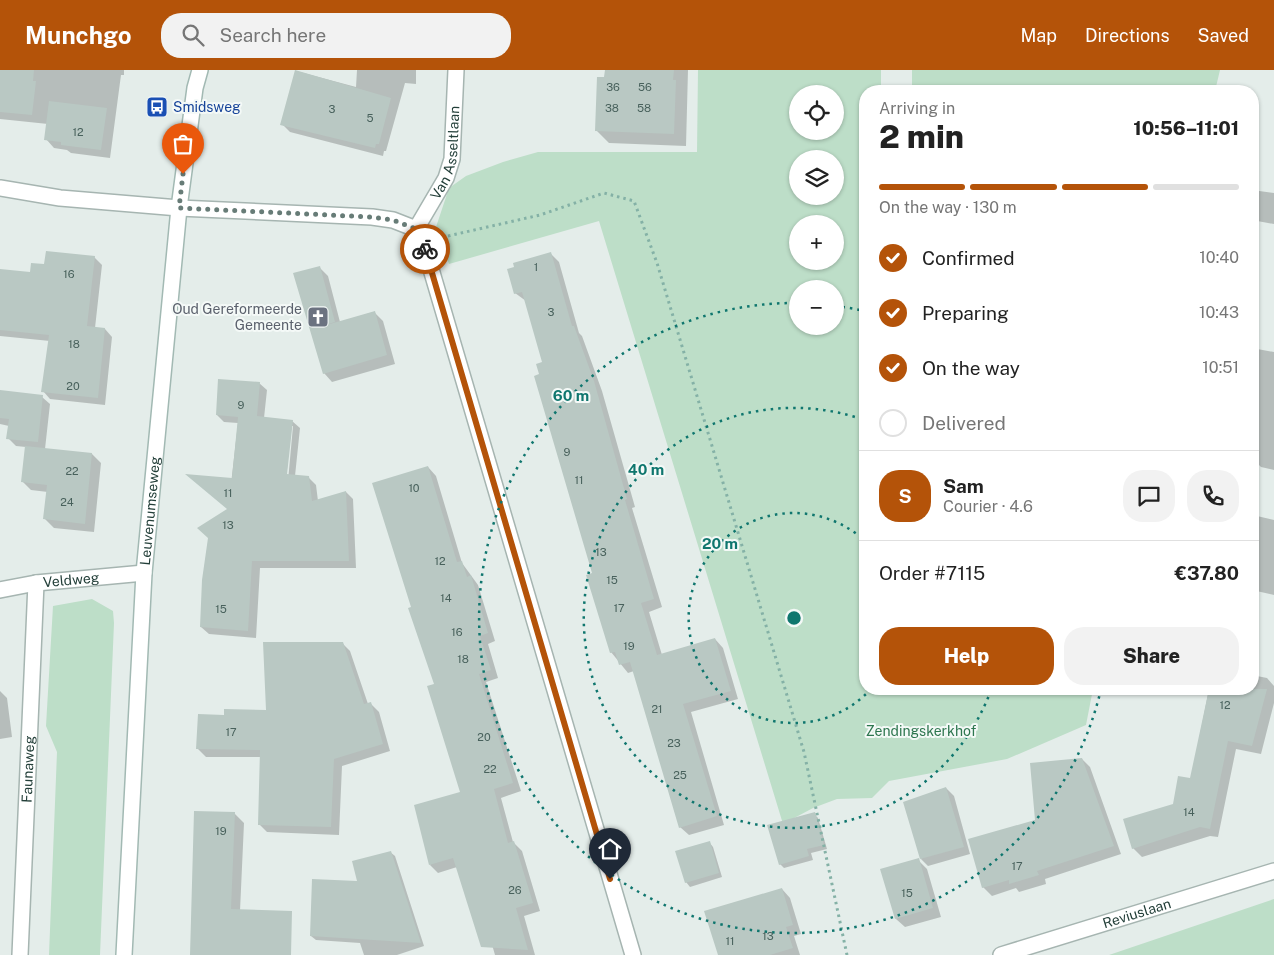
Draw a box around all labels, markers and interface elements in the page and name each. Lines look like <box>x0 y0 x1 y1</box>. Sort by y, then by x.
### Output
search box <box>161 13 511 58</box>
text: Munchgo <box>25 21 131 49</box>
icon: search <box>179 21 207 49</box>
text: Search here <box>219 24 326 46</box>
text: Map <box>1020 25 1057 46</box>
text: Directions <box>1085 25 1170 46</box>
text: Saved <box>1198 25 1249 46</box>
house number: 36 <box>606 81 620 93</box>
house number: 56 <box>638 81 652 93</box>
map controls <box>789 85 844 335</box>
button: locate <box>789 85 844 140</box>
bus stop icon: Smidsweg <box>145 95 169 119</box>
place label: Smidsweg <box>173 99 241 115</box>
text: Arriving in <box>879 99 955 118</box>
house number: 38 <box>605 102 619 114</box>
house number: 58 <box>637 102 651 114</box>
house number: 3 <box>329 103 336 115</box>
street label: Van Asseltlaan <box>427 105 462 202</box>
house number: 5 <box>366 112 374 124</box>
text: 10:56–11:01 <box>1133 117 1239 139</box>
text: 2 min <box>879 118 964 155</box>
pin <box>162 123 204 174</box>
house number: 12 <box>72 126 84 138</box>
icon: bag <box>169 130 197 158</box>
button: layers <box>789 150 844 205</box>
text: On the way · 130 m <box>879 198 1017 217</box>
button: + <box>789 215 844 270</box>
courier <box>400 224 450 274</box>
icon: bike <box>411 235 439 263</box>
icon: check <box>879 244 907 272</box>
text: Confirmed <box>922 247 1015 269</box>
text: 10:40 <box>1199 248 1239 267</box>
house number: 1 <box>534 261 538 273</box>
house number: 16 <box>63 268 75 280</box>
button: − <box>789 280 844 335</box>
icon: check <box>879 299 907 327</box>
place label: Oud Gereformeerde Gemeente <box>172 301 302 333</box>
text: Preparing <box>922 302 1009 324</box>
text: 10:43 <box>1199 303 1239 322</box>
church icon: Oud Gereformeerde Gemeente <box>306 305 330 329</box>
house number: 3 <box>548 306 555 318</box>
house number: 18 <box>68 338 80 350</box>
icon: check <box>879 354 907 382</box>
text: On the way <box>922 357 1020 379</box>
text: 10:51 <box>1202 358 1239 377</box>
house number: 20 <box>66 380 80 392</box>
text: 60 m <box>553 387 589 404</box>
house number: 9 <box>238 399 245 411</box>
text: Delivered <box>922 412 1006 434</box>
house number: 9 <box>564 446 571 458</box>
street label: Leuvenumseweg <box>137 455 163 566</box>
text: 40 m <box>628 461 664 478</box>
house number: 22 <box>65 465 79 477</box>
button: chat <box>1123 470 1175 522</box>
button: phone <box>1187 470 1239 522</box>
house number: 11 <box>575 474 583 486</box>
text: Sam <box>943 475 984 497</box>
house number: 10 <box>408 482 420 494</box>
text: S <box>898 485 912 507</box>
house number: 11 <box>224 487 232 499</box>
house number: 24 <box>60 496 74 508</box>
text: Courier · 4.6 <box>943 497 1033 516</box>
house number: 13 <box>222 519 234 531</box>
text: 20 m <box>702 535 738 552</box>
house number: 13 <box>595 546 607 558</box>
house number: 12 <box>434 555 446 567</box>
text: Order #7115 <box>879 562 985 584</box>
text: €37.80 <box>1175 562 1239 584</box>
street label: Veldweg <box>42 569 100 590</box>
house number: 15 <box>606 574 618 586</box>
house number: 14 <box>440 592 452 604</box>
house number: 17 <box>613 602 625 614</box>
house number: 15 <box>215 603 227 615</box>
centre of rings <box>785 609 803 627</box>
house number: 16 <box>451 626 463 638</box>
button: Help <box>879 627 1054 685</box>
button: Share <box>1064 627 1239 685</box>
house number: 19 <box>623 640 635 652</box>
house number: 18 <box>457 653 469 665</box>
house number: 12 <box>1219 699 1231 711</box>
house number: 21 <box>651 703 663 715</box>
park label: Zendingskerkhof <box>866 723 977 739</box>
house number: 17 <box>225 726 237 738</box>
house number: 20 <box>477 731 491 743</box>
street label: Faunaweg <box>19 735 37 803</box>
house number: 23 <box>667 737 681 749</box>
house number: 22 <box>483 763 497 775</box>
house number: 25 <box>673 769 687 781</box>
house number: 14 <box>1183 806 1195 818</box>
house number: 19 <box>215 825 227 837</box>
pin <box>589 828 631 879</box>
icon: home <box>596 835 624 863</box>
house number: 17 <box>1011 860 1023 872</box>
house number: 26 <box>508 884 522 896</box>
house number: 15 <box>901 887 913 899</box>
street label: Reviuslaan <box>1101 895 1173 931</box>
house number: 13 <box>762 930 774 942</box>
house number: 11 <box>726 935 734 947</box>

